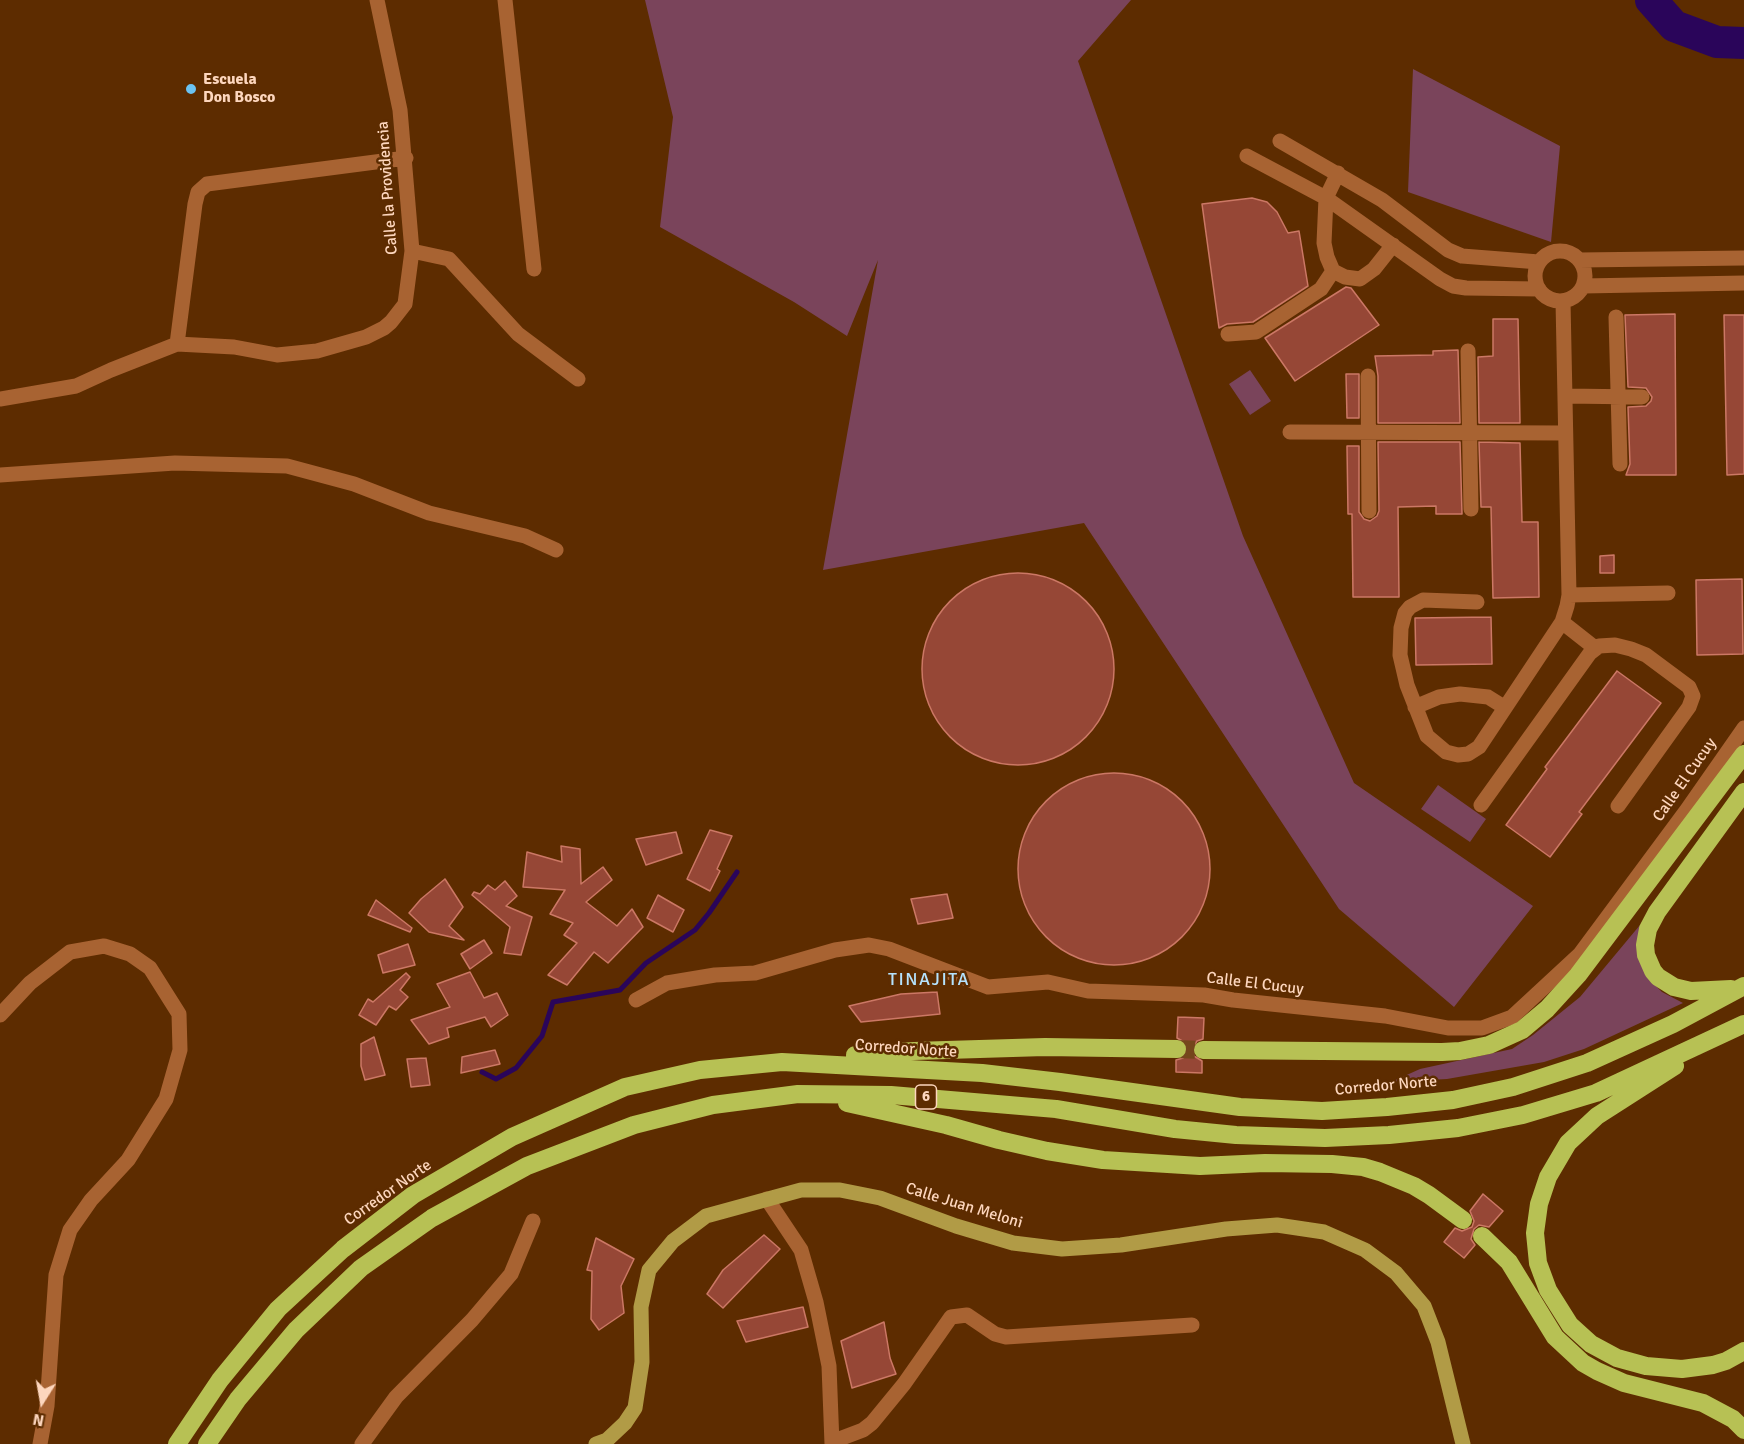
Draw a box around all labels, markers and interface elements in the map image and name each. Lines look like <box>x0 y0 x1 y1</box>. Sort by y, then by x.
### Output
place label: Escuela Don Bosco <box>203 70 275 108</box>
marker: Escuela Don Bosco <box>184 82 198 96</box>
street label: Calle la Providencia <box>374 121 402 255</box>
street label: Calle El Cucuy <box>1649 735 1721 825</box>
district label: TINAJITA <box>888 969 970 991</box>
street label: Calle El Cucuy <box>1205 969 1305 999</box>
street label: Corredor Norte <box>854 1036 958 1062</box>
street label: Corredor Norte <box>1334 1072 1438 1100</box>
road number: 6 <box>916 1085 936 1109</box>
street label: Corredor Norte <box>341 1156 435 1230</box>
street label: Calle Juan Meloni <box>903 1179 1025 1233</box>
north arrow <box>12 1372 72 1432</box>
text: N <box>31 1409 46 1431</box>

